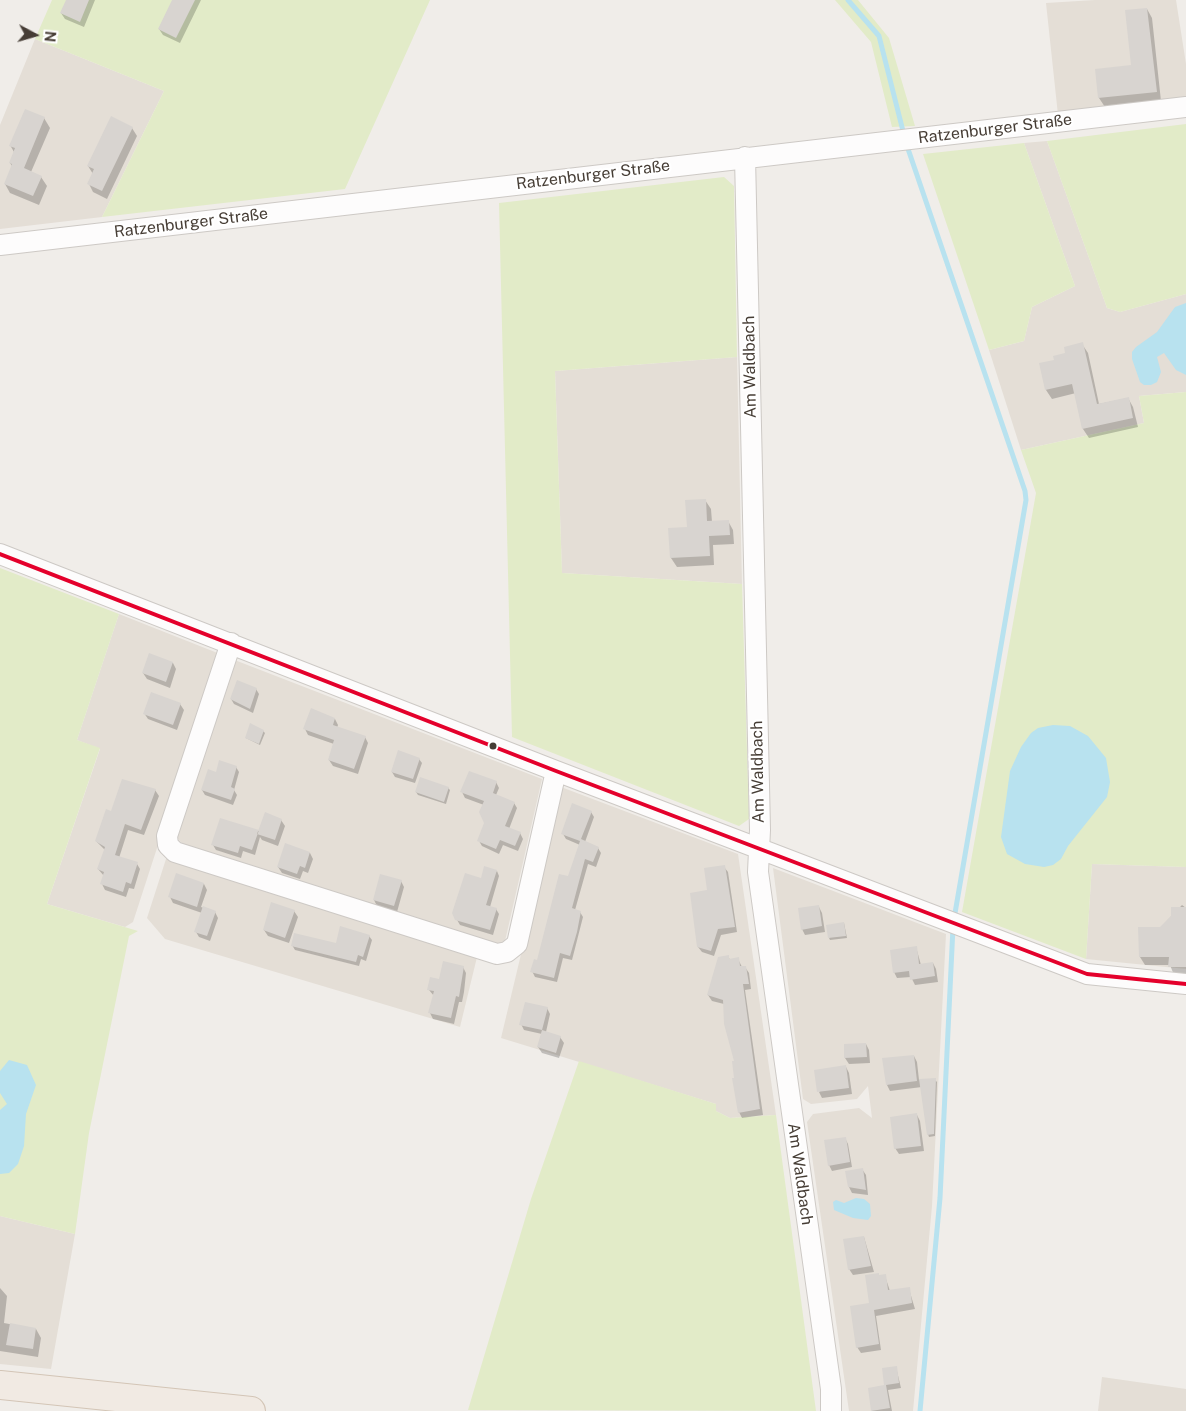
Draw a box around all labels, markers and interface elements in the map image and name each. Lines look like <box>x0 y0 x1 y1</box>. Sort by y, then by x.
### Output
north arrow <box>10 10 60 60</box>
text: N <box>41 30 58 43</box>
street label: Ratzenburger Straße <box>917 110 1073 148</box>
street label: Ratzenburger Straße <box>515 156 671 194</box>
street label: Ratzenburger Straße <box>113 204 269 242</box>
street label: Am Waldbach <box>740 315 760 419</box>
street label: Am Waldbach <box>748 720 768 824</box>
unlabelled marker <box>488 741 498 751</box>
street label: Am Waldbach <box>783 1122 817 1226</box>

